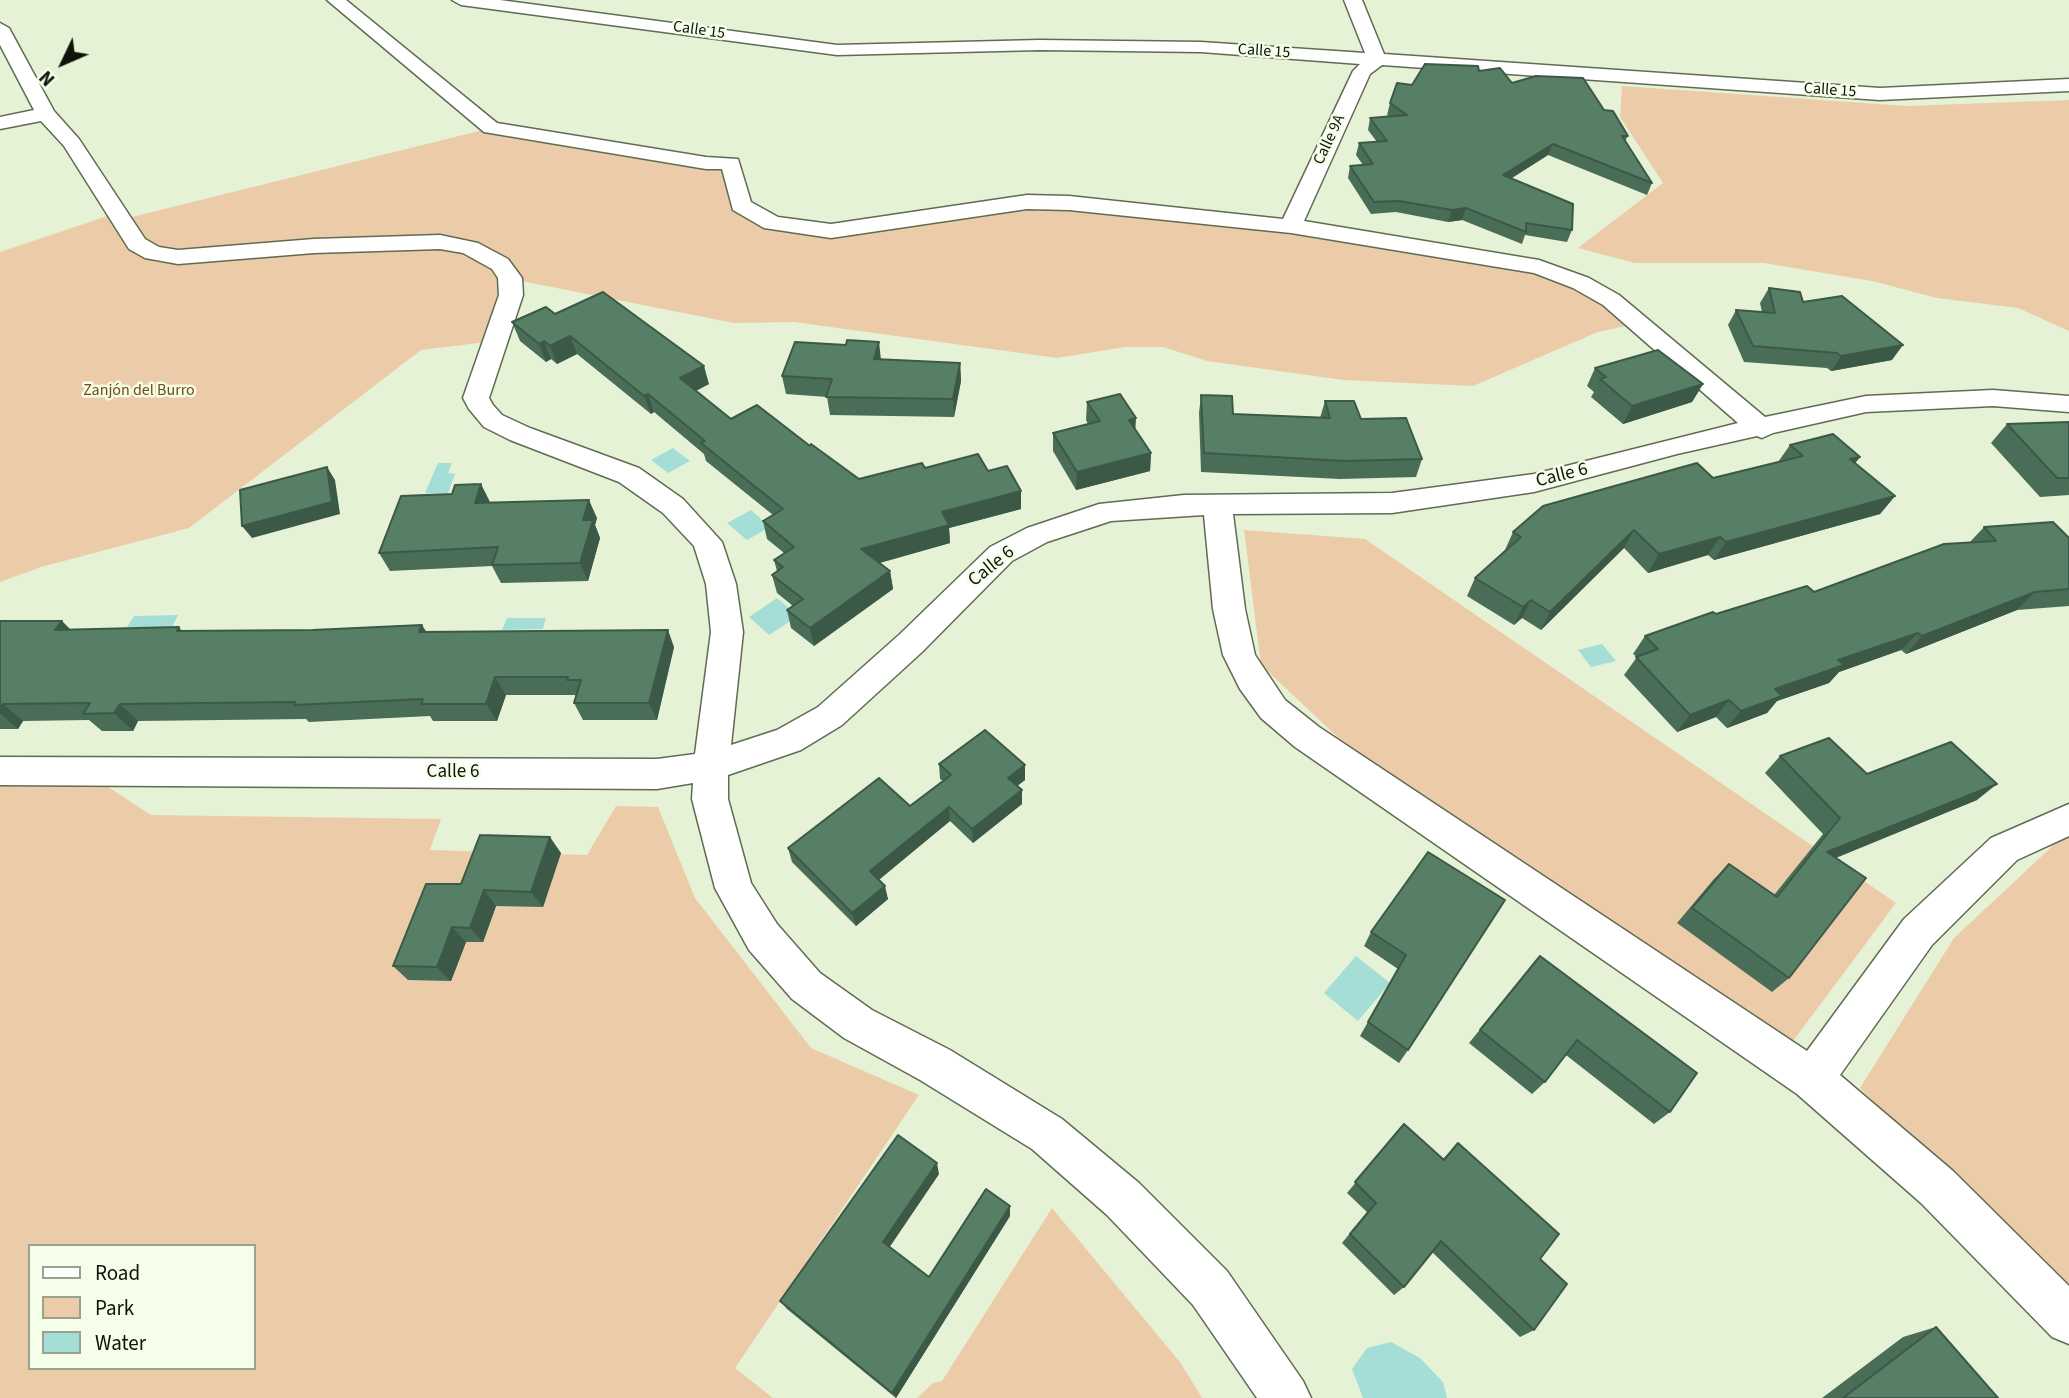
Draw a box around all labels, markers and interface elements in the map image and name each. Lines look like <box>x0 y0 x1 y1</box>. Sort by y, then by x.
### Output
street label: Calle 15 <box>672 18 726 44</box>
north arrow <box>28 28 98 98</box>
street label: Calle 15 <box>1237 41 1291 63</box>
text: N <box>33 64 62 92</box>
street label: Calle 15 <box>1803 80 1857 102</box>
street label: Calle 9A <box>1310 112 1350 168</box>
park label: Zanjón del Burro <box>83 381 195 401</box>
street label: Calle 6 <box>1534 459 1590 493</box>
street label: Calle 6 <box>964 542 1020 592</box>
street label: Calle 6 <box>427 762 479 784</box>
legend <box>28 1244 256 1370</box>
text: Road <box>95 1258 140 1288</box>
text: Park <box>95 1293 134 1323</box>
text: Water <box>95 1328 146 1358</box>

